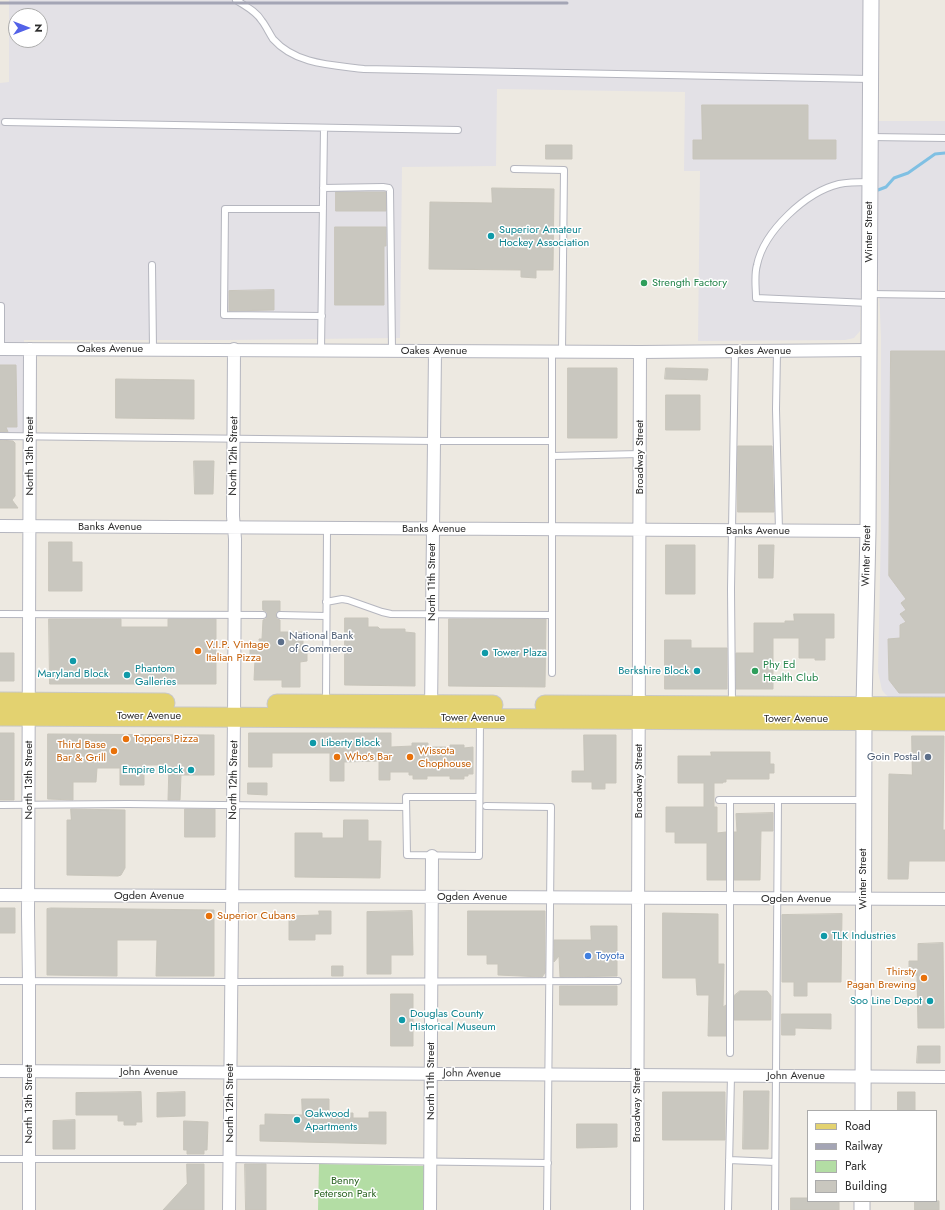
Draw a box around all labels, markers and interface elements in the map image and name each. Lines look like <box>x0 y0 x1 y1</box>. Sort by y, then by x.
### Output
north arrow <box>8 8 48 48</box>
text: N <box>31 24 47 32</box>
street label: Winter Street <box>862 201 876 263</box>
place label: Superior Amateur Hockey Association <box>499 223 589 249</box>
marker: Superior Amateur Hockey Association <box>486 231 496 241</box>
place label: Strength Factory <box>652 276 727 290</box>
marker: Strength Factory <box>639 278 649 288</box>
street label: Oakes Avenue <box>77 342 143 356</box>
street label: Oakes Avenue <box>401 344 467 358</box>
street label: Oakes Avenue <box>725 344 791 358</box>
street label: North 12th Street <box>227 416 241 496</box>
street label: North 13th Street <box>23 417 37 495</box>
street label: Broadway Street <box>633 420 647 494</box>
street label: Banks Avenue <box>78 520 142 534</box>
street label: Banks Avenue <box>402 522 466 536</box>
street label: Banks Avenue <box>726 524 790 538</box>
street label: Winter Street <box>860 525 874 587</box>
street label: North 11th Street <box>425 543 439 621</box>
place label: National Bank of Commerce <box>289 629 353 655</box>
marker: National Bank of Commerce <box>276 637 286 647</box>
place label: V.I.P. Vintage Italian Pizza <box>206 638 269 664</box>
marker: V.I.P. Vintage Italian Pizza <box>193 646 203 656</box>
place label: Tower Plaza <box>493 646 547 660</box>
marker: Tower Plaza <box>480 648 490 658</box>
marker: Maryland Block <box>68 656 78 666</box>
place label: Phy Ed Health Club <box>763 658 818 684</box>
place label: Phantom Galleries <box>135 662 176 688</box>
place label: Berkshire Block <box>618 664 689 678</box>
marker: Berkshire Block <box>692 666 702 676</box>
marker: Phy Ed Health Club <box>750 666 760 676</box>
place label: Maryland Block <box>37 667 109 681</box>
marker: Phantom Galleries <box>122 670 132 680</box>
street label: Tower Avenue <box>117 709 181 723</box>
street label: Tower Avenue <box>441 711 505 725</box>
street label: Tower Avenue <box>764 712 828 726</box>
place label: Toppers Pizza <box>134 732 198 746</box>
marker: Toppers Pizza <box>121 734 131 744</box>
place label: Liberty Block <box>321 736 380 750</box>
place label: Third Base Bar & Grill <box>57 738 106 764</box>
marker: Liberty Block <box>308 738 318 748</box>
street label: North 12th Street <box>227 740 241 820</box>
street label: North 13th Street <box>22 741 36 819</box>
place label: Wissota Chophouse <box>418 744 471 770</box>
street label: Broadway Street <box>632 744 646 818</box>
marker: Third Base Bar & Grill <box>109 746 119 756</box>
place label: Who's Bar <box>345 750 392 764</box>
place label: Goin Postal <box>867 750 920 764</box>
marker: Who's Bar <box>332 752 342 762</box>
marker: Wissota Chophouse <box>405 752 415 762</box>
marker: Goin Postal <box>923 752 933 762</box>
place label: Empire Block <box>122 763 183 777</box>
marker: Empire Block <box>186 765 196 775</box>
street label: Winter Street <box>856 848 870 910</box>
street label: Ogden Avenue <box>114 889 184 903</box>
street label: Ogden Avenue <box>437 890 507 904</box>
street label: Ogden Avenue <box>761 892 831 906</box>
place label: Superior Cubans <box>217 909 296 923</box>
marker: Superior Cubans <box>204 911 214 921</box>
place label: TLK Industries <box>832 929 896 943</box>
marker: TLK Industries <box>819 931 829 941</box>
place label: Toyota <box>596 949 624 963</box>
marker: Toyota <box>583 951 593 961</box>
place label: Thirsty Pagan Brewing <box>847 965 916 991</box>
marker: Thirsty Pagan Brewing <box>919 973 929 983</box>
place label: Soo Line Depot <box>850 994 922 1008</box>
marker: Soo Line Depot <box>925 996 935 1006</box>
place label: Douglas County Historical Museum <box>410 1007 496 1033</box>
marker: Douglas County Historical Museum <box>397 1015 407 1025</box>
street label: North 11th Street <box>424 1042 438 1120</box>
street label: North 12th Street <box>223 1063 237 1143</box>
street label: North 13th Street <box>22 1065 36 1143</box>
street label: John Avenue <box>120 1065 178 1079</box>
street label: John Avenue <box>443 1067 501 1081</box>
street label: Broadway Street <box>630 1068 644 1142</box>
street label: John Avenue <box>767 1069 825 1083</box>
place label: Oakwood Apartments <box>305 1107 357 1133</box>
legend <box>807 1110 937 1202</box>
marker: Oakwood Apartments <box>292 1115 302 1125</box>
text: Road <box>845 1117 871 1135</box>
text: Railway <box>845 1137 883 1155</box>
text: Park <box>845 1157 866 1175</box>
park label: Benny Peterson Park <box>314 1174 376 1200</box>
text: Building <box>845 1177 887 1195</box>

